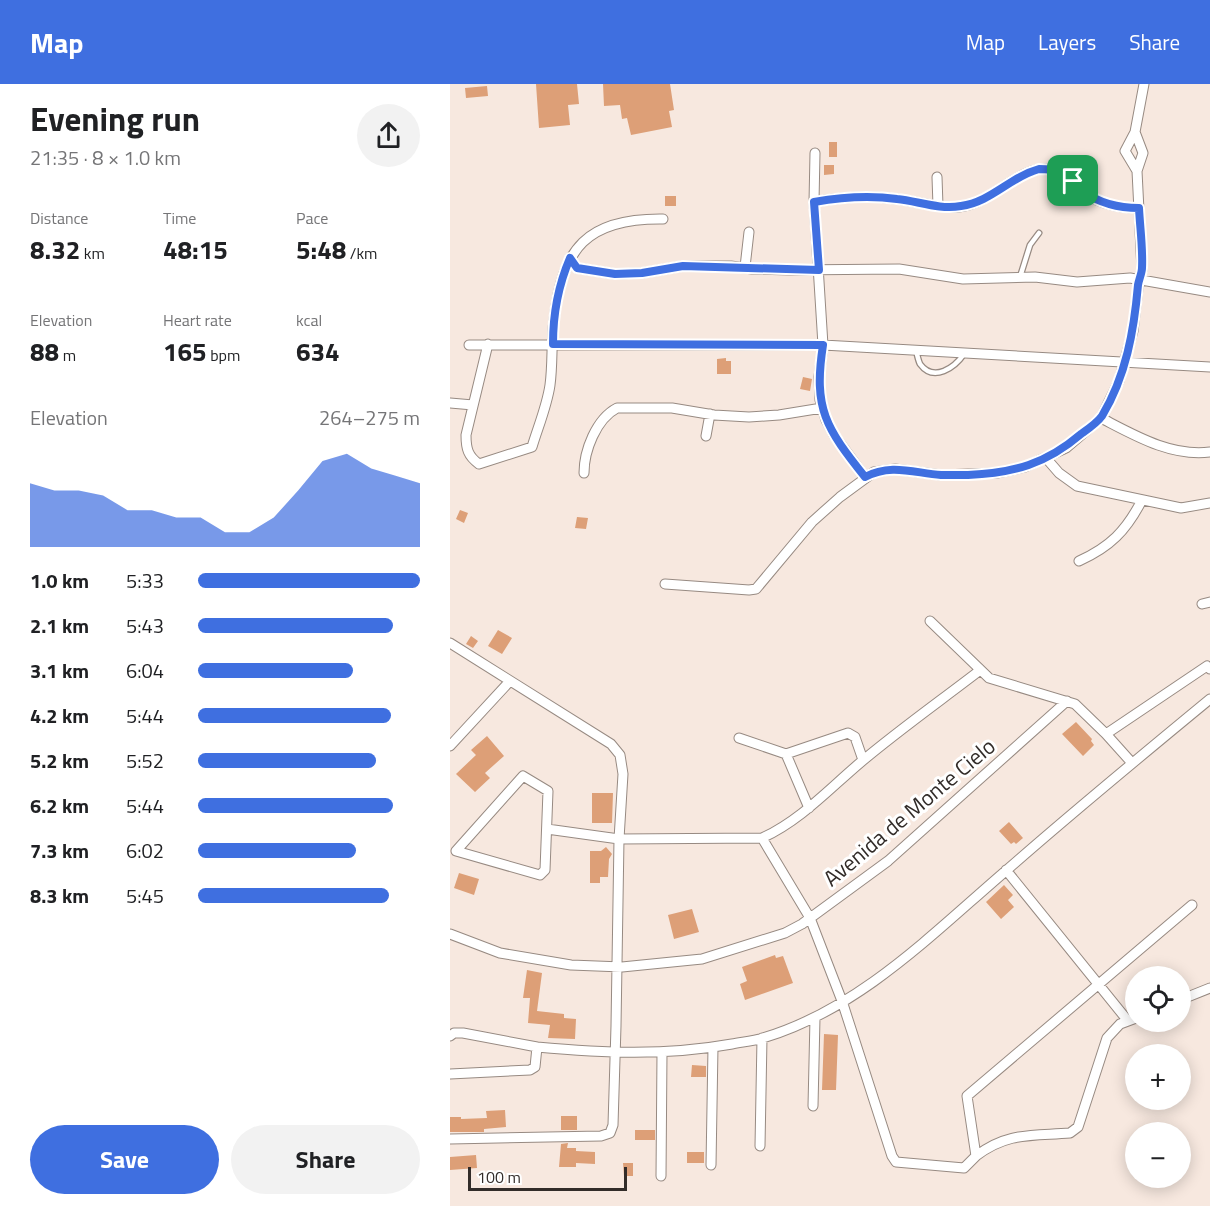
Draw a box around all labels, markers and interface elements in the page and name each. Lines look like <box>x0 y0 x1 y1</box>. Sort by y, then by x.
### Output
text: Map <box>30 21 84 64</box>
text: Map <box>966 26 1005 58</box>
text: Layers <box>1038 26 1096 58</box>
text: Share <box>1129 26 1180 58</box>
text: Evening run <box>30 94 200 144</box>
button: share <box>357 104 420 167</box>
text: 21:35 · 8 × 1.0 km <box>30 142 181 173</box>
pin <box>1047 155 1098 206</box>
icon: arrive <box>1056 164 1089 197</box>
text: Distance <box>30 206 88 230</box>
text: Time <box>163 206 196 230</box>
text: Pace <box>296 206 328 230</box>
text: 8.32 <box>30 230 80 269</box>
text: 48:15 <box>163 230 228 269</box>
text: 5:48 <box>296 230 346 269</box>
text: km <box>80 241 105 265</box>
text: /km <box>346 241 378 265</box>
text: Elevation <box>30 308 92 332</box>
text: Heart rate <box>163 308 232 332</box>
text: kcal <box>296 308 322 332</box>
text: 88 <box>30 332 59 371</box>
text: 165 <box>163 332 207 371</box>
text: 634 <box>296 332 340 371</box>
text: m <box>59 343 76 367</box>
text: bpm <box>207 343 240 367</box>
text: Elevation <box>30 402 108 433</box>
text: 264–275 m <box>319 402 420 433</box>
text: 1.0 km <box>30 565 89 596</box>
text: 5:33 <box>126 565 164 596</box>
text: 2.1 km <box>30 610 89 641</box>
text: 5:43 <box>126 610 164 641</box>
text: 3.1 km <box>30 655 89 686</box>
text: 6:04 <box>126 655 164 686</box>
text: 4.2 km <box>30 700 89 731</box>
text: 5:44 <box>126 700 164 731</box>
street label: Avenida de Monte Cielo <box>815 730 1003 894</box>
text: 5.2 km <box>30 745 89 776</box>
text: 5:52 <box>126 745 164 776</box>
text: 6.2 km <box>30 790 89 821</box>
text: 5:44 <box>126 790 164 821</box>
text: 7.3 km <box>30 835 89 866</box>
text: 6:02 <box>126 835 164 866</box>
text: 8.3 km <box>30 880 89 911</box>
text: 5:45 <box>126 880 164 911</box>
map controls <box>1125 966 1191 1188</box>
button: locate <box>1125 966 1191 1032</box>
button: + <box>1125 1044 1191 1110</box>
button: − <box>1125 1122 1191 1188</box>
button: Save <box>30 1125 219 1194</box>
button: Share <box>231 1125 420 1194</box>
scale bar <box>468 1164 627 1192</box>
text: 100 m <box>477 1165 521 1189</box>

